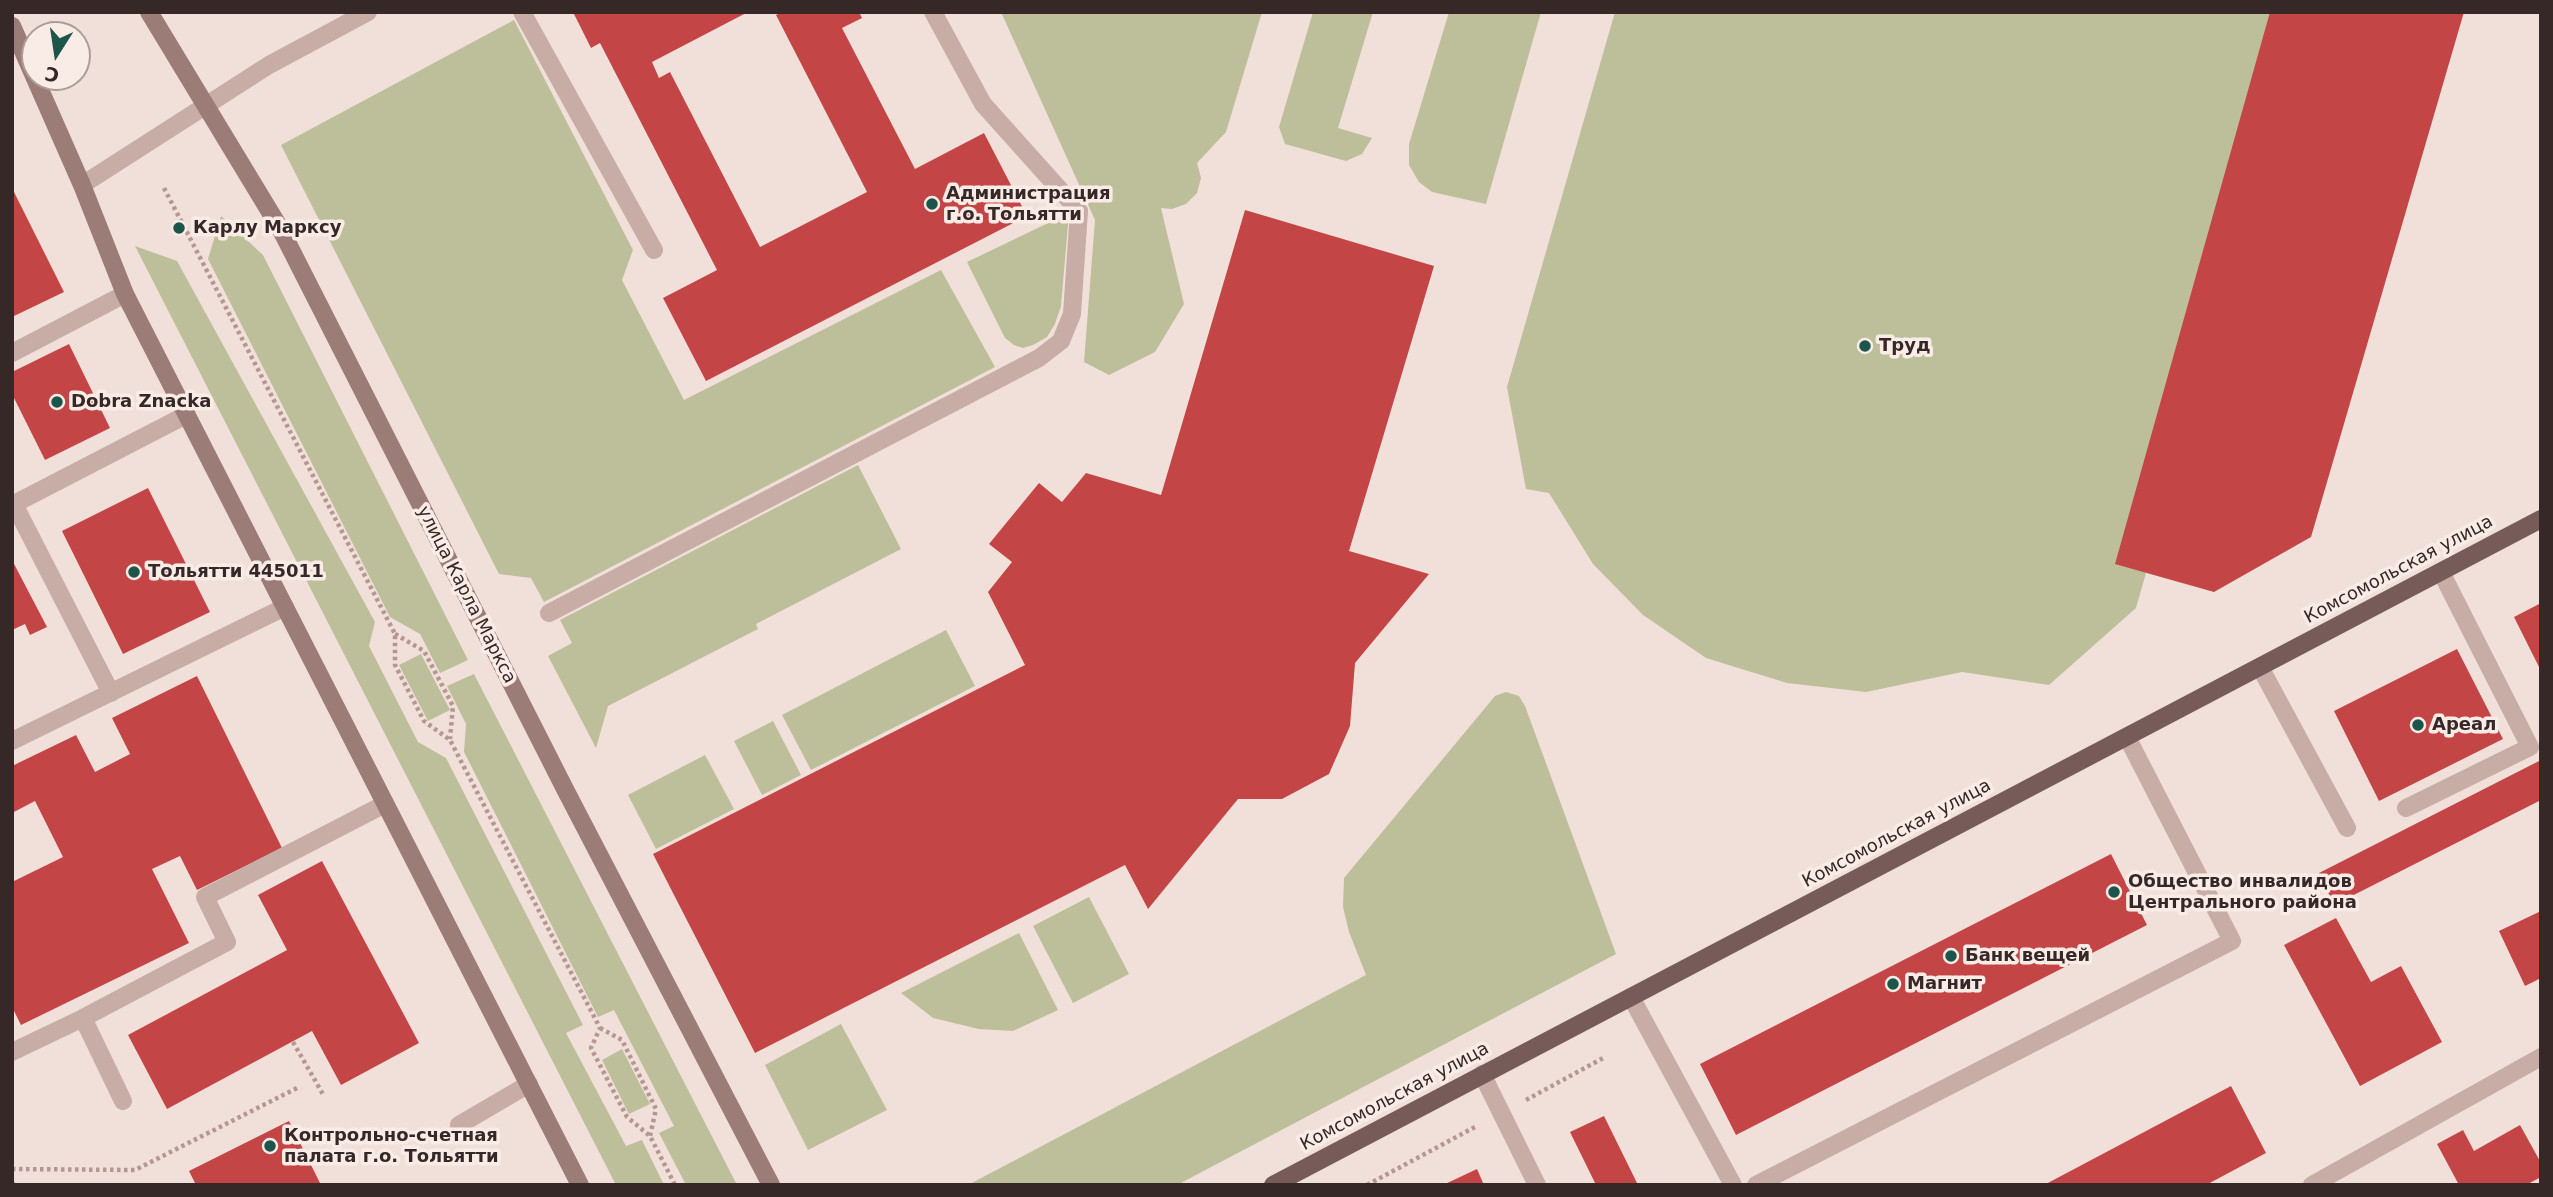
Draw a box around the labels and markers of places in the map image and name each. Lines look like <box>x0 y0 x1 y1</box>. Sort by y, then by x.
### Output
place label: Администрация г.о. Тольятти <box>946 183 1110 226</box>
marker: Администрация г.о. Тольятти <box>924 196 940 212</box>
place label: Карлу Марксу <box>193 217 341 239</box>
marker: Карлу Марксу <box>171 220 187 236</box>
place label: Труд <box>1879 335 1930 357</box>
marker: Труд <box>1857 338 1873 354</box>
place label: Dobra Znacka <box>71 391 211 413</box>
marker: Dobra Znacka <box>49 394 65 410</box>
place label: Тольятти 445011 <box>148 561 324 583</box>
marker: Тольятти 445011 <box>126 564 142 580</box>
place label: Ареал <box>2432 714 2496 736</box>
marker: Ареал <box>2410 717 2426 733</box>
place label: Общество инвалидов Центрального района <box>2128 871 2357 914</box>
marker: Общество инвалидов Центрального района <box>2106 884 2122 900</box>
place label: Банк вещей <box>1965 945 2090 967</box>
marker: Банк вещей <box>1943 948 1959 964</box>
place label: Магнит <box>1907 973 1982 995</box>
marker: Магнит <box>1885 976 1901 992</box>
place label: Контрольно-счетная палата г.о. Тольятти <box>284 1125 499 1168</box>
marker: Контрольно-счетная палата г.о. Тольятти <box>262 1138 278 1154</box>

